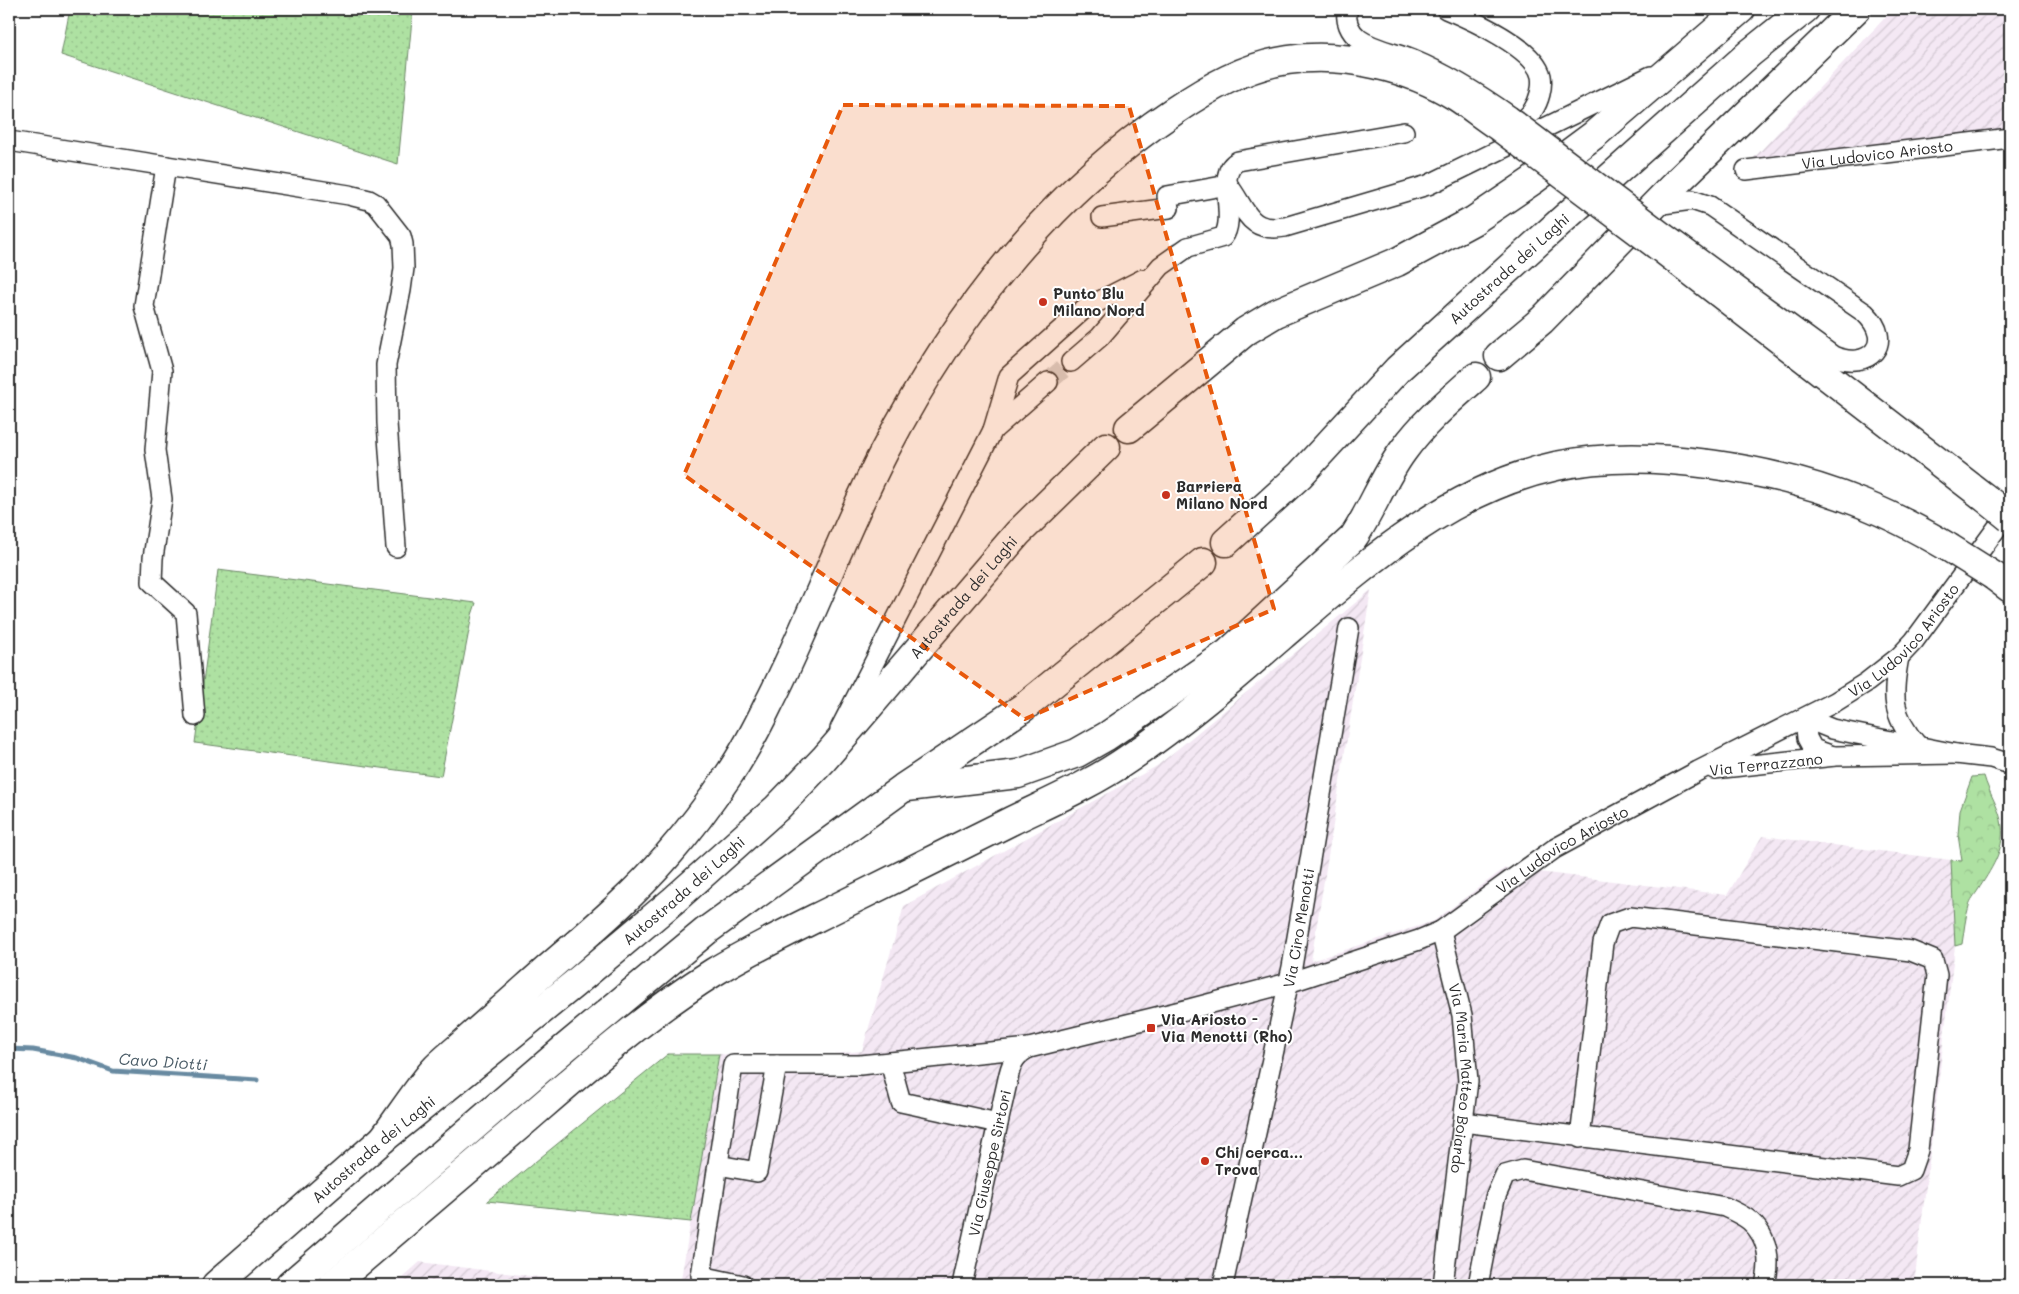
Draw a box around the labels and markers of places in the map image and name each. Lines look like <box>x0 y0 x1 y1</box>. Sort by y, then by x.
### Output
place label: Punto Blu Milano Nord <box>1053 283 1145 320</box>
marker: Punto Blu Milano Nord <box>1037 296 1049 308</box>
place label: Barriera Milano Nord <box>1176 476 1268 513</box>
marker: Barriera Milano Nord <box>1160 489 1172 501</box>
place label: Via Ariosto - Via Menotti (Rho) <box>1161 1009 1293 1046</box>
marker: Via Ariosto - Via Menotti (Rho) <box>1145 1022 1157 1034</box>
place label: Chi cerca... Trova <box>1215 1142 1303 1179</box>
marker: Chi cerca... Trova <box>1199 1155 1211 1167</box>

